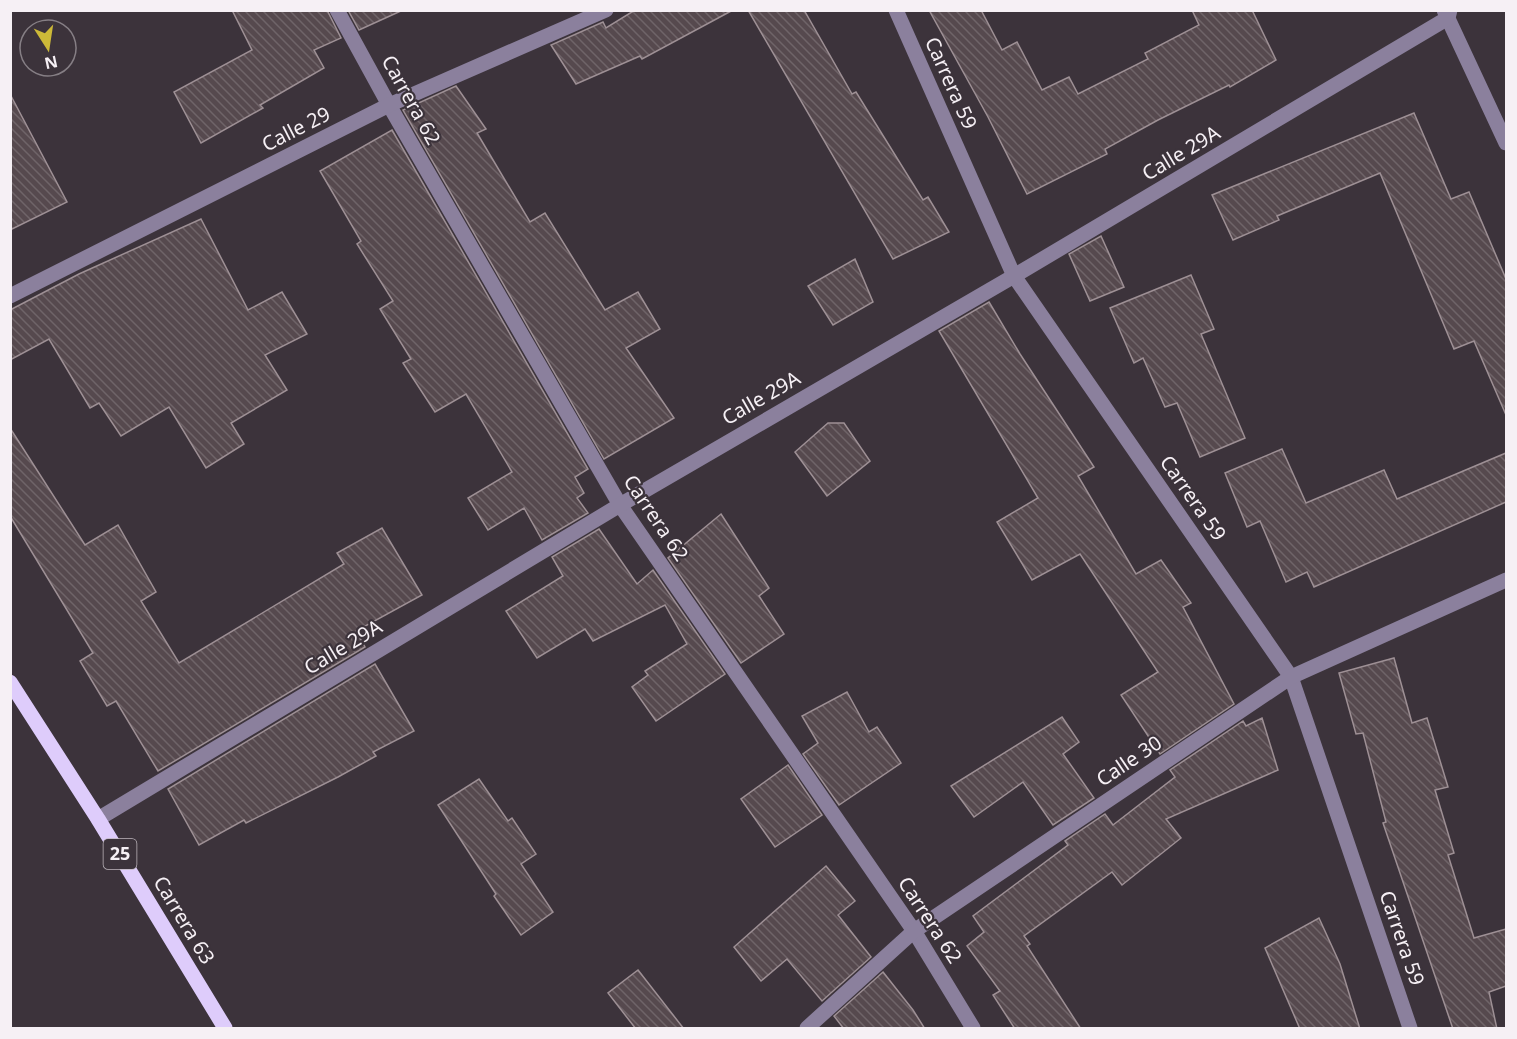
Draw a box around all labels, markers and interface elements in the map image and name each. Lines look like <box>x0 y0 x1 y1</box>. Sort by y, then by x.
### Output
north arrow <box>18 18 78 78</box>
street label: Carrera 59 <box>919 32 984 133</box>
street label: Carrera 62 <box>376 50 447 149</box>
text: N <box>42 51 60 75</box>
street label: Calle 29 <box>257 100 335 157</box>
street label: Calle 29A <box>1137 119 1225 186</box>
street label: Calle 29A <box>717 364 805 431</box>
street label: Carrera 59 <box>1154 450 1233 546</box>
street label: Carrera 62 <box>618 469 695 566</box>
street label: Calle 29A <box>299 613 387 680</box>
street label: Calle 30 <box>1091 729 1167 792</box>
road number: 25 <box>104 839 136 869</box>
street label: Carrera 63 <box>148 871 221 969</box>
street label: Carrera 62 <box>892 871 969 968</box>
street label: Carrera 59 <box>1374 887 1431 989</box>

